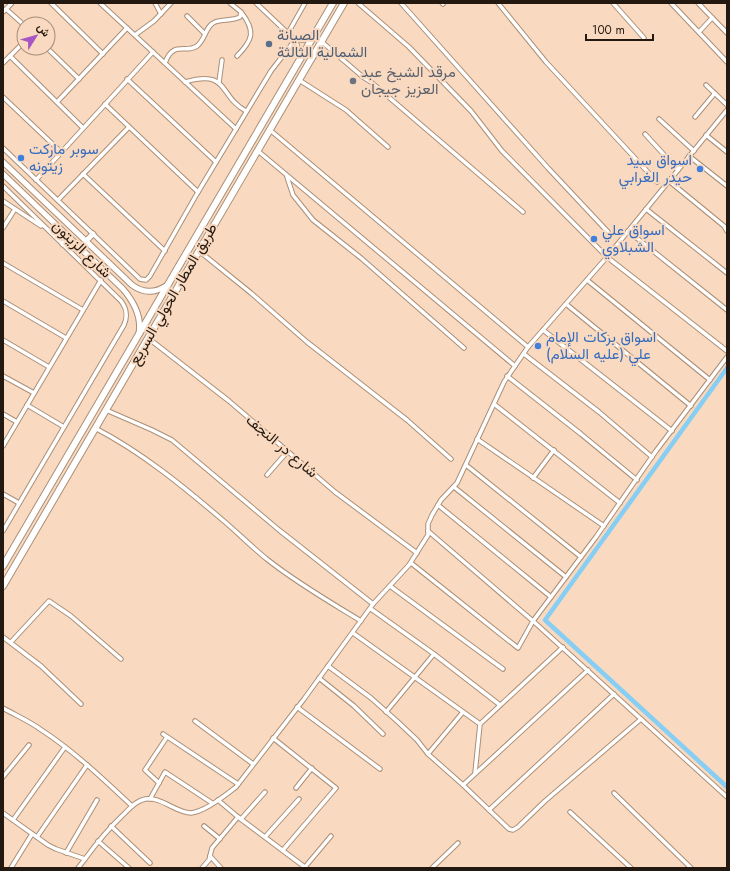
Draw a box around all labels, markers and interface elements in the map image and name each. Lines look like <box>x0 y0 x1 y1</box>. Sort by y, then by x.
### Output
north arrow <box>16 16 56 56</box>
scale bar <box>586 16 653 42</box>
text: ش <box>34 20 54 40</box>
text: 100 m <box>592 21 625 39</box>
place label: الصيانة الشمالية الثالثة <box>277 24 367 63</box>
marker: الصيانة الشمالية الثالثة <box>264 39 274 49</box>
place label: مرقد الشيخ عبد العزيز جيجان <box>361 61 456 100</box>
marker: مرقد الشيخ عبد العزيز جيجان <box>348 76 358 86</box>
place label: سوبر ماركت زيتونه <box>29 138 99 177</box>
place label: اسواق سيد حيدر الغرابي <box>619 149 692 190</box>
marker: سوبر ماركت زيتونه <box>16 153 26 163</box>
marker: اسواق سيد حيدر الغرابي <box>695 164 705 174</box>
street label: شارع الزيتون <box>47 215 117 283</box>
street label: طريق المطار الحولي السريع <box>123 219 224 370</box>
place label: اسواق علي الشبلاوي <box>602 219 665 260</box>
marker: اسواق علي الشبلاوي <box>589 234 599 244</box>
place label: اسواق بركات الإمام علي (عليه السلام) <box>546 326 656 367</box>
marker: اسواق بركات الإمام علي (عليه السلام) <box>533 341 543 351</box>
street label: شارع در النجف <box>241 409 323 483</box>

